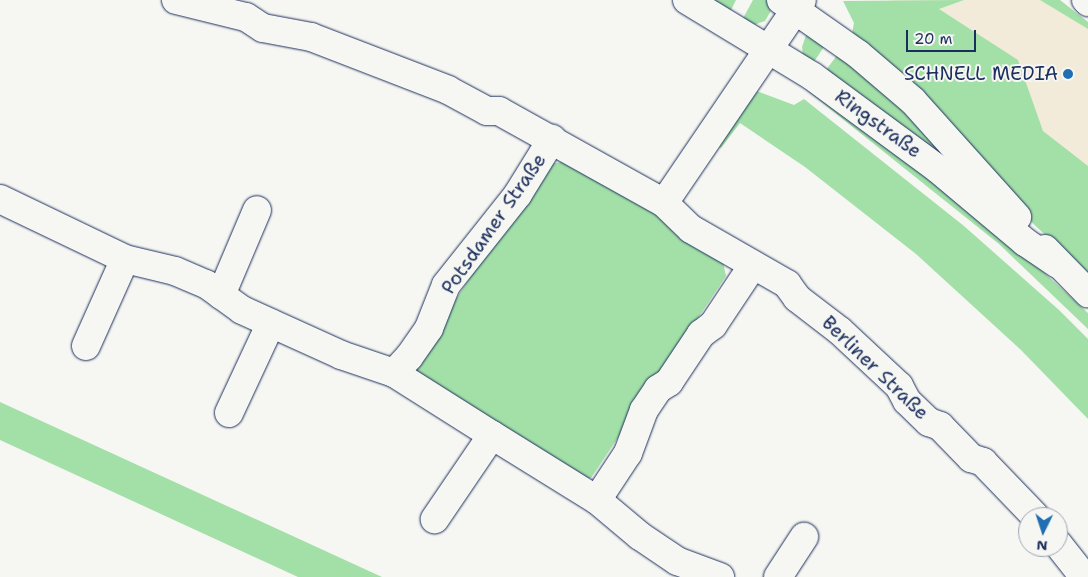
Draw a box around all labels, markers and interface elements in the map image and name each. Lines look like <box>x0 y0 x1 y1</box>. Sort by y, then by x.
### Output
scale bar <box>908 20 978 52</box>
text: 20 m <box>914 29 953 49</box>
place label: SCHNELL MEDIA <box>904 63 1058 85</box>
marker: SCHNELL MEDIA <box>1062 68 1074 80</box>
street label: Ringstraße <box>830 85 926 163</box>
street label: Potsdamer Straße <box>437 149 551 299</box>
street label: Berliner Straße <box>817 311 933 425</box>
north arrow <box>1018 507 1068 557</box>
text: N <box>1036 537 1048 555</box>

